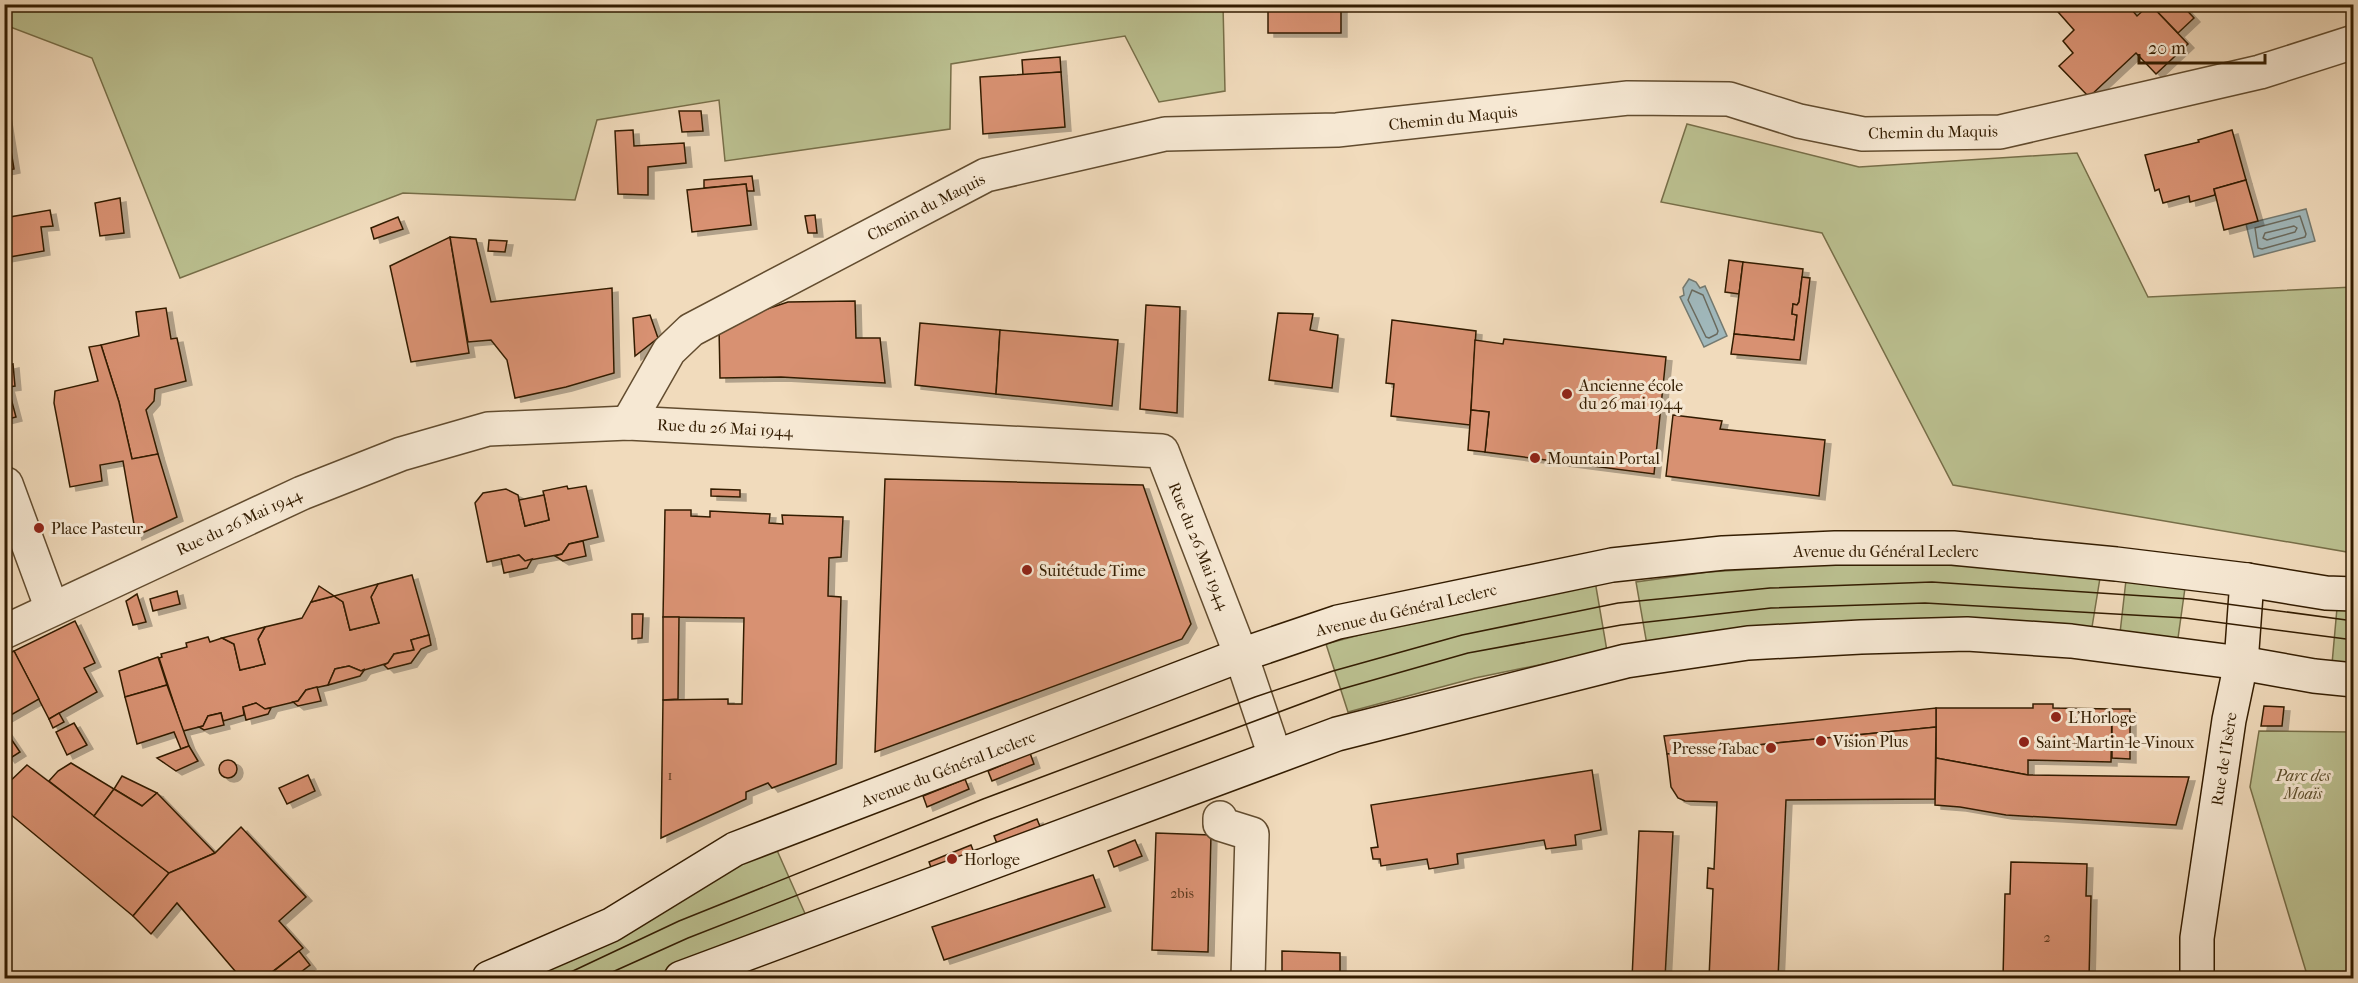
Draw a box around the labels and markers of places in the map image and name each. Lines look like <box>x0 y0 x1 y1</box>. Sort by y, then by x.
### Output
place label: Ancienne école du 26 mai 1944 <box>1578 376 1683 413</box>
marker: Ancienne école du 26 mai 1944 <box>1560 387 1574 401</box>
place label: Mountain Portal <box>1547 449 1660 468</box>
marker: Mountain Portal <box>1528 451 1542 465</box>
place label: Place Pasteur <box>51 519 143 538</box>
marker: Place Pasteur <box>32 521 46 535</box>
place label: Suitétude Time <box>1039 561 1146 580</box>
marker: Suitétude Time <box>1020 563 1034 577</box>
place label: L'Horloge <box>2068 708 2136 727</box>
marker: L'Horloge <box>2049 710 2063 724</box>
place label: Vision Plus <box>1832 732 1908 751</box>
place label: Saint-Martin-le-Vinoux <box>2036 733 2195 752</box>
marker: Vision Plus <box>1814 734 1828 748</box>
marker: Saint-Martin-le-Vinoux <box>2017 735 2031 749</box>
place label: Presse Tabac <box>1672 739 1759 758</box>
marker: Presse Tabac <box>1764 741 1778 755</box>
place label: Horloge <box>964 850 1020 869</box>
marker: Horloge <box>945 852 959 866</box>

